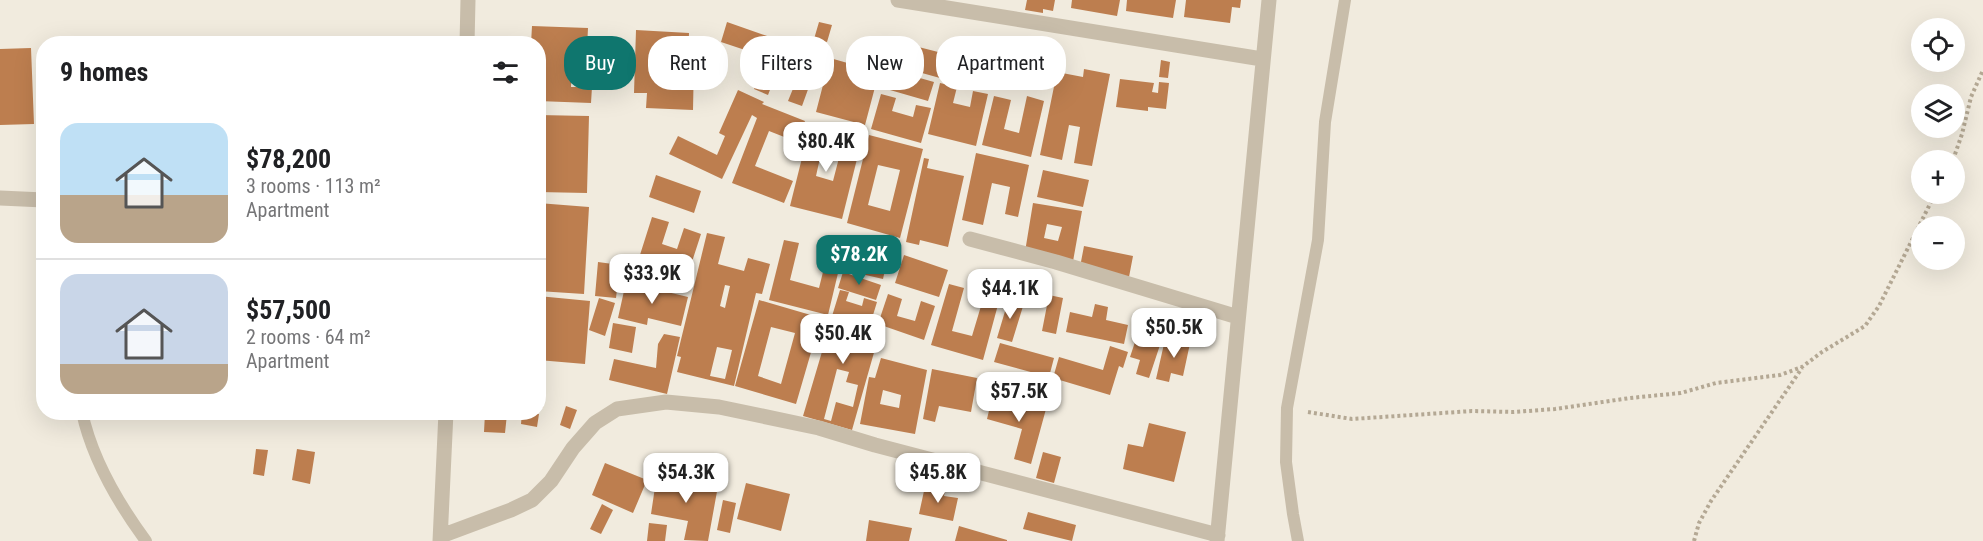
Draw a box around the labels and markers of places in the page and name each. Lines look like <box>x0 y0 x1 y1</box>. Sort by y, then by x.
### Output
pin: $80.4K <box>777 122 875 173</box>
pin: $78.2K <box>810 235 908 286</box>
pin: $33.9K <box>603 254 701 305</box>
pin: $44.1K <box>961 269 1059 320</box>
pin: $50.5K <box>1125 308 1223 359</box>
pin: $50.4K <box>794 314 892 365</box>
pin: $57.5K <box>970 372 1068 423</box>
pin: $54.3K <box>637 453 735 504</box>
pin: $45.8K <box>889 453 987 504</box>

